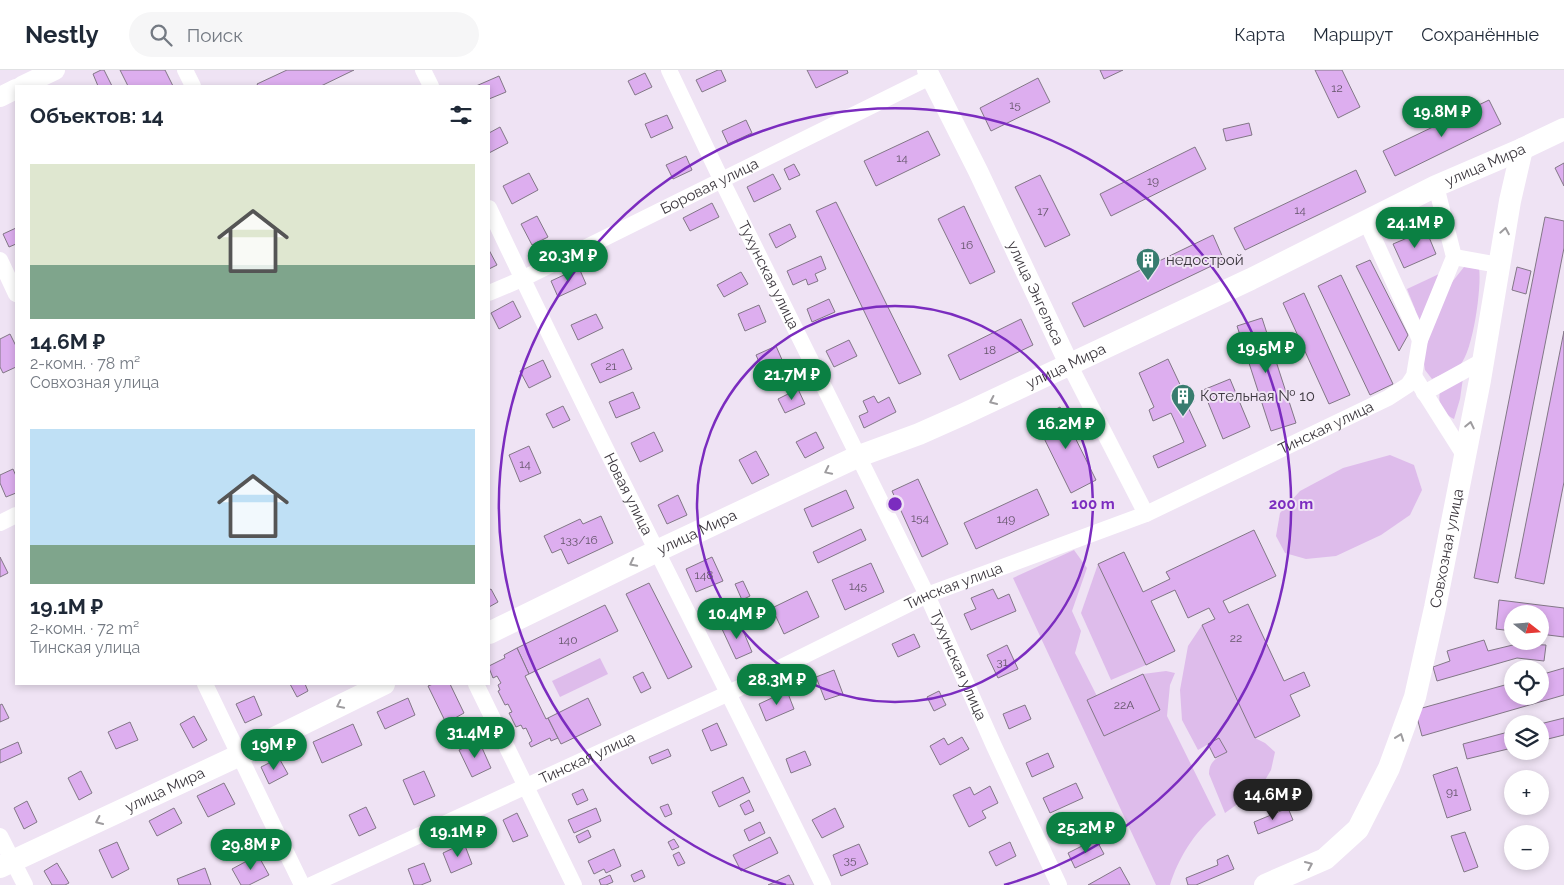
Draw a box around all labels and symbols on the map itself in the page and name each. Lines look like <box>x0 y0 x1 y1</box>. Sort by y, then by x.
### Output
house number: 12 <box>1331 81 1343 95</box>
pin: 19.8M ₽ <box>1396 96 1488 138</box>
house number: 15 <box>1009 98 1021 112</box>
street label: улица Мира <box>1442 140 1528 190</box>
house number: 14 <box>896 151 908 165</box>
street label: Боровая улица <box>658 154 761 218</box>
house number: 19 <box>1147 174 1159 188</box>
house number: 14 <box>1294 203 1306 217</box>
house number: 17 <box>1037 204 1049 218</box>
pin: 24.1M ₽ <box>1369 206 1461 249</box>
street label: Тухунская улица <box>734 218 803 332</box>
one-way arrow <box>1500 227 1510 235</box>
house number: 16 <box>961 238 973 252</box>
street label: улица Энгельса <box>1003 238 1068 348</box>
pin: 20.3M ₽ <box>522 240 614 282</box>
building icon: недострой <box>1135 247 1161 281</box>
place label: недострой <box>1166 251 1244 269</box>
pin: 19.5M ₽ <box>1220 332 1312 374</box>
street label: улица Мира <box>1023 340 1109 392</box>
house number: 18 <box>984 343 996 357</box>
pin: 21.7M ₽ <box>746 358 838 401</box>
house number: 21 <box>605 359 617 373</box>
building icon: Котельная № 10 <box>1170 383 1196 417</box>
place label: Котельная № 10 <box>1200 387 1315 405</box>
one-way arrow <box>989 394 998 405</box>
street label: Тинская улица <box>1275 397 1376 458</box>
pin: 16.2M ₽ <box>1020 408 1112 450</box>
one-way arrow <box>1465 421 1475 430</box>
street label: Новая улица <box>600 450 656 538</box>
house number: 14 <box>519 457 531 471</box>
one-way arrow <box>824 465 833 475</box>
street label: Совхозная улица <box>1426 487 1467 610</box>
centre of rings <box>886 495 904 513</box>
text: 100 m <box>1071 495 1115 513</box>
text: 200 m <box>1269 495 1313 513</box>
street label: улица Мира <box>654 506 740 559</box>
house number: 154 <box>911 511 930 525</box>
house number: 149 <box>997 512 1015 526</box>
house number: 133/16 <box>560 533 598 547</box>
one-way arrow <box>629 557 638 567</box>
street label: Тинская улица <box>902 559 1005 614</box>
house number: 148 <box>695 568 713 582</box>
house number: 145 <box>849 579 868 593</box>
pin: 10.4M ₽ <box>691 598 783 640</box>
north arrow <box>1504 605 1549 650</box>
street label: Тухунская улица <box>926 608 990 723</box>
house number: 22 <box>1230 631 1242 645</box>
house number: 140 <box>558 633 578 647</box>
house number: 31 <box>996 655 1008 669</box>
pin: 28.3M ₽ <box>731 664 823 706</box>
house number: 22А <box>1114 698 1134 712</box>
one-way arrow <box>336 699 345 709</box>
pin: 31.4M ₽ <box>429 716 521 759</box>
pin: 19M ₽ <box>239 728 309 771</box>
street label: Тинская улица <box>537 728 638 788</box>
one-way arrow <box>1394 733 1404 742</box>
street label: улица Мира <box>122 764 208 816</box>
pin: 14.6M ₽ <box>1227 778 1319 821</box>
house number: 91 <box>1446 785 1458 799</box>
pin: 25.2M ₽ <box>1040 812 1132 854</box>
one-way arrow <box>95 815 104 825</box>
pin: 19.1M ₽ <box>412 816 504 858</box>
pin: 29.8M ₽ <box>205 828 297 871</box>
house number: 35 <box>844 853 857 867</box>
one-way arrow <box>1304 861 1313 872</box>

